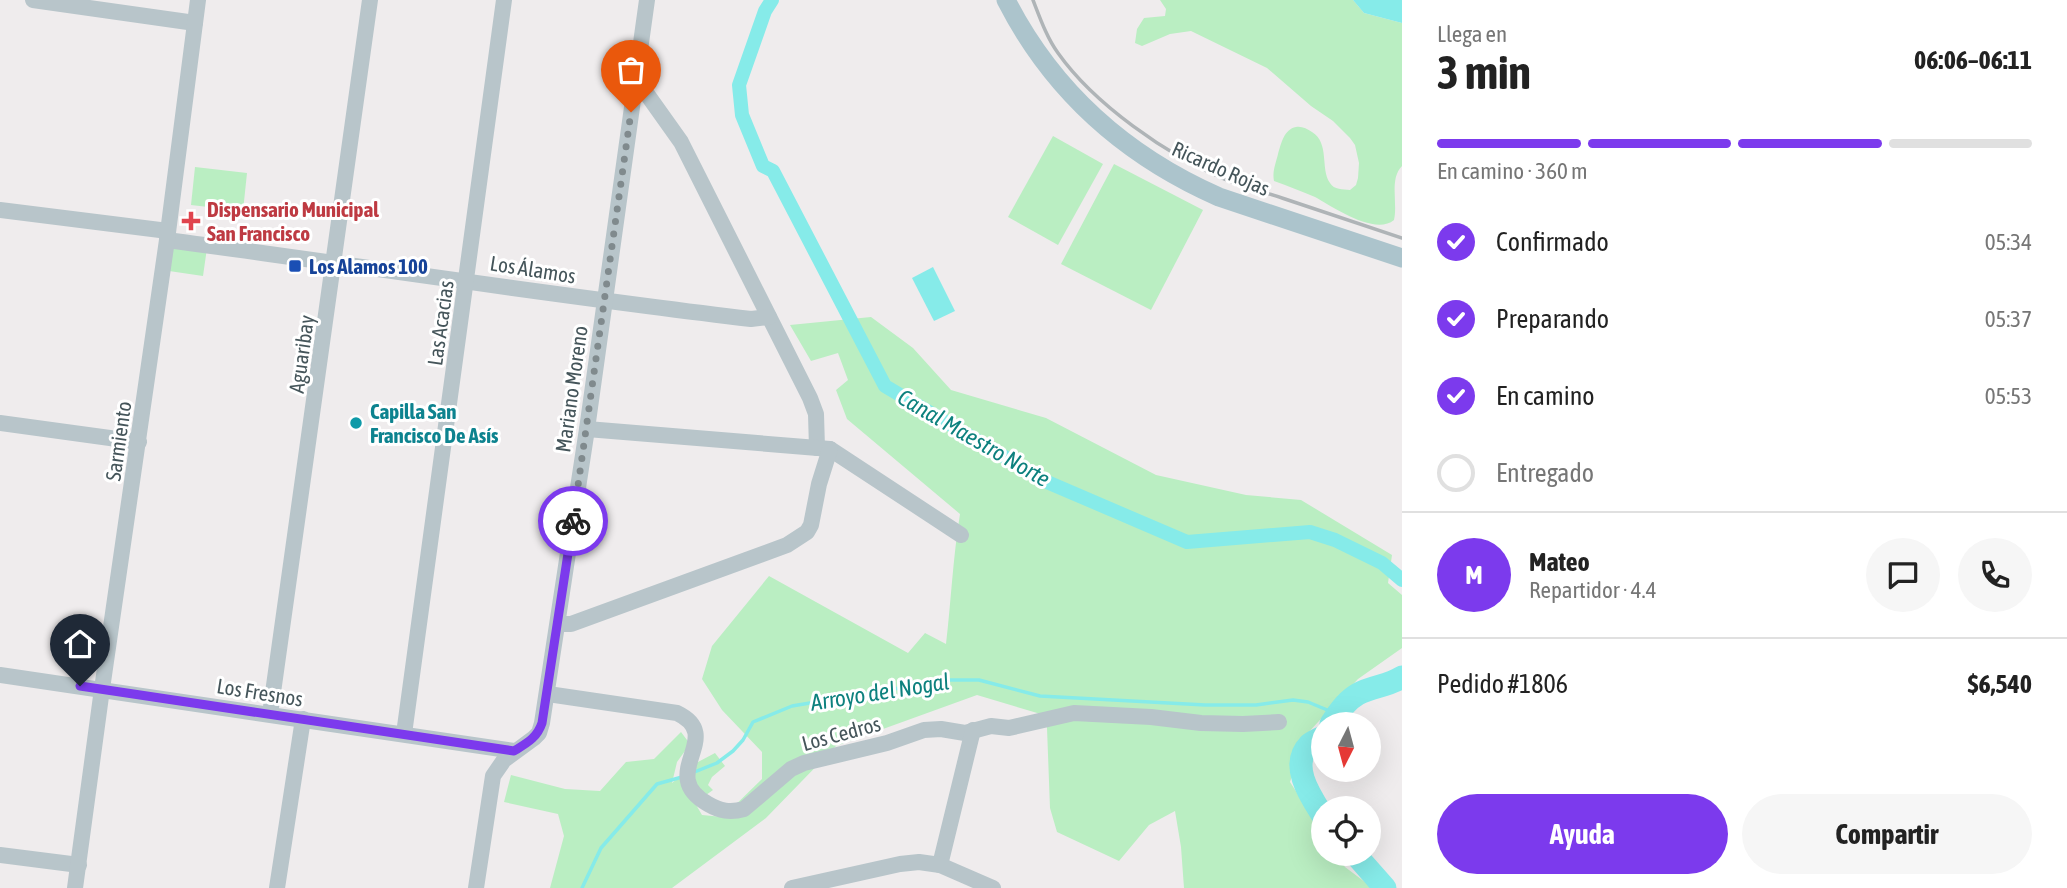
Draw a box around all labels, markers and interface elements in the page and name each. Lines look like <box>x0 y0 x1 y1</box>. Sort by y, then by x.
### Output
text: Llega en <box>1437 21 1507 47</box>
pin <box>601 40 661 112</box>
text: 06:06–06:11 <box>1914 45 2032 75</box>
text: 3 min <box>1437 46 1531 99</box>
icon: bag <box>612 51 650 89</box>
street label: Ricardo Rojas <box>1169 136 1273 200</box>
text: En camino · 360 m <box>1437 158 1588 184</box>
place label: Dispensario Municipal San Francisco <box>207 197 379 245</box>
marker: Dispensario Municipal San Francisco <box>181 211 201 231</box>
icon: check <box>1437 223 1475 261</box>
text: Confirmado <box>1496 227 1609 257</box>
text: 05:34 <box>1985 229 2032 255</box>
street label: Los Álamos <box>488 250 578 288</box>
place label: Los Alamos 100 <box>309 254 428 278</box>
marker: Los Alamos 100 <box>287 258 303 274</box>
street label: Las Acacias <box>422 279 458 367</box>
icon: check <box>1437 300 1475 338</box>
text: Preparando <box>1496 304 1609 334</box>
text: 05:37 <box>1985 306 2032 332</box>
street label: Aguaribay <box>284 313 318 395</box>
street label: Mariano Moreno <box>550 324 592 454</box>
icon: check <box>1437 377 1475 415</box>
text: En camino <box>1496 381 1595 411</box>
text: 05:53 <box>1985 383 2032 409</box>
water label: Canal Maestro Norte <box>893 384 1055 492</box>
place label: Capilla San Francisco De Asís <box>370 399 499 447</box>
street label: Sarmiento <box>101 400 135 482</box>
marker: Capilla San Francisco De Asís <box>348 415 364 431</box>
text: Entregado <box>1496 458 1594 488</box>
courier <box>538 486 608 556</box>
icon: bike <box>554 502 592 540</box>
button: chat <box>1866 538 1940 612</box>
button: phone <box>1958 538 2032 612</box>
text: Mateo <box>1529 547 1590 577</box>
text: M <box>1465 560 1483 590</box>
text: Repartidor · 4.4 <box>1529 577 1656 603</box>
pin <box>50 614 110 686</box>
icon: home <box>61 625 99 663</box>
water label: Arroyo del Nogal <box>808 668 951 716</box>
text: Pedido #1806 <box>1437 669 1568 699</box>
text: $6,540 <box>1968 669 2032 699</box>
street label: Los Fresnos <box>215 673 305 711</box>
street label: Los Cedros <box>799 711 883 755</box>
north arrow <box>1311 712 1381 782</box>
map controls <box>1311 712 1381 866</box>
button: Ayuda <box>1437 794 1728 874</box>
button: Compartir <box>1742 794 2032 874</box>
button: locate <box>1311 796 1381 866</box>

